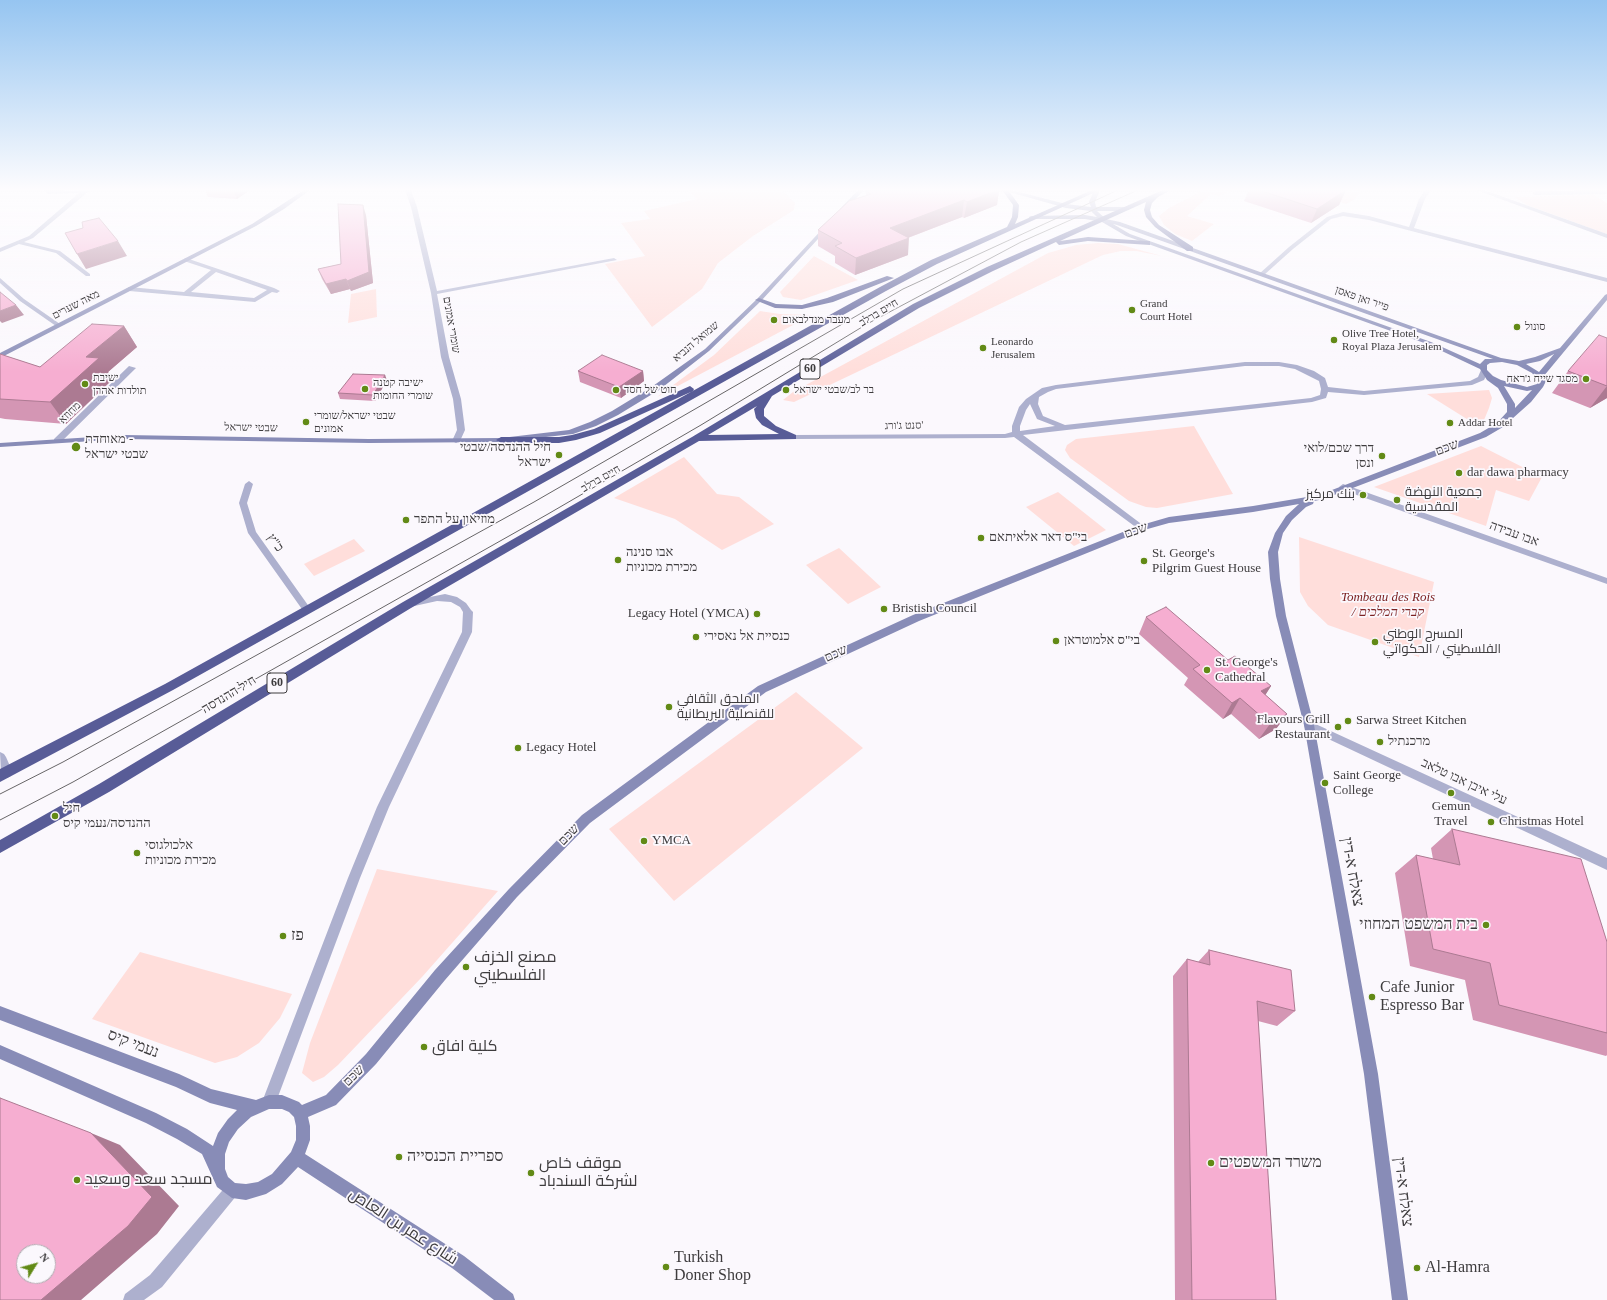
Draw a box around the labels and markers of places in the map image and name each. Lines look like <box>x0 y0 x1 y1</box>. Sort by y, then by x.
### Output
place label: Grand Court Hotel <box>1140 297 1192 323</box>
marker: Grand Court Hotel <box>1127 305 1137 315</box>
place label: מעבר מנדלבאום <box>782 313 850 327</box>
marker: מעבר מנדלבאום <box>769 315 779 325</box>
place label: סונול <box>1525 320 1546 334</box>
marker: סונול <box>1512 322 1522 332</box>
place label: Olive Tree Hotel, Royal Plaza Jerusalem <box>1342 327 1442 353</box>
place label: Leonardo Jerusalem <box>991 335 1035 361</box>
marker: Olive Tree Hotel, Royal Plaza Jerusalem <box>1329 335 1339 345</box>
marker: Leonardo Jerusalem <box>978 343 988 353</box>
place label: ישיבת תולדות אהרן <box>93 371 146 397</box>
place label: מסגד שייח ג'ראח <box>1507 372 1578 386</box>
marker: מסגד שייח ג'ראח <box>1581 374 1591 384</box>
place label: ישיבה קטנה שומרי החומות <box>373 376 433 402</box>
marker: ישיבת תולדות אהרן <box>80 379 90 389</box>
place label: חוט של חסד <box>624 383 676 397</box>
place label: בר לב/שבטי ישראל <box>794 383 874 397</box>
marker: ישיבה קטנה שומרי החומות <box>360 384 370 394</box>
marker: חוט של חסד <box>611 385 621 395</box>
marker: בר לב/שבטי ישראל <box>781 385 791 395</box>
place label: שבטי ישראל/שומרי אמונים <box>314 409 396 435</box>
place label: Addar Hotel <box>1458 416 1513 430</box>
marker: שבטי ישראל/שומרי אמונים <box>301 417 311 427</box>
marker: Addar Hotel <box>1445 418 1455 428</box>
place label: מאוחדת - שבטי ישראל <box>85 432 148 463</box>
place label: חיל ההנדסה/שבטי ישראל <box>460 440 551 471</box>
marker: מאוחדת - שבטי ישראל <box>70 441 82 453</box>
place label: דרך שכם/לואי ונסן <box>1304 441 1374 472</box>
marker: חיל ההנדסה/שבטי ישראל <box>554 450 564 460</box>
marker: דרך שכם/לואי ונסן <box>1377 451 1387 461</box>
place label: dar dawa pharmacy <box>1467 465 1569 481</box>
marker: dar dawa pharmacy <box>1454 468 1464 478</box>
place label: جمعية النهضة المقدسية <box>1405 485 1482 516</box>
place label: بنك مركيز <box>1306 487 1355 503</box>
marker: بنك مركيز <box>1358 490 1368 500</box>
marker: جمعية النهضة المقدسية <box>1392 495 1402 505</box>
place label: מוזיאון על התפר <box>414 512 495 528</box>
marker: מוזיאון על התפר <box>401 515 411 525</box>
place label: בי"ס דאר אלאיתאם <box>989 530 1087 546</box>
marker: בי"ס דאר אלאיתאם <box>976 533 986 543</box>
place label: אבו סנינה מכירת מכוניות <box>626 545 697 576</box>
place label: St. George's Pilgrim Guest House <box>1152 546 1261 577</box>
marker: אבו סנינה מכירת מכוניות <box>613 555 623 565</box>
marker: St. George's Pilgrim Guest House <box>1139 556 1149 566</box>
place label: Bristish Council <box>892 601 977 617</box>
marker: Bristish Council <box>879 604 889 614</box>
place label: Legacy Hotel (YMCA) <box>628 606 749 622</box>
marker: Legacy Hotel (YMCA) <box>752 609 762 619</box>
place label: المسرح الوطني الفلسطيني / الحكواتي <box>1383 627 1501 658</box>
place label: כנסיית אל נאסירי <box>704 629 790 645</box>
marker: כנסיית אל נאסירי <box>691 632 701 642</box>
place label: בי"ס אלמוטראן <box>1064 633 1140 649</box>
marker: בי"ס אלמוטראן <box>1051 636 1061 646</box>
marker: المسرح الوطني الفلسطيني / الحكواتي <box>1370 637 1380 647</box>
place label: St. George's Cathedral <box>1215 655 1278 686</box>
marker: St. George's Cathedral <box>1202 665 1212 675</box>
place label: الملحق الثقافي للقنصلية البريطانية <box>677 692 774 723</box>
marker: الملحق الثقافي للقنصلية البريطانية <box>664 702 674 712</box>
place label: Flavours Grill Restaurant <box>1257 712 1330 743</box>
place label: Sarwa Street Kitchen <box>1356 713 1466 729</box>
marker: Sarwa Street Kitchen <box>1343 716 1353 726</box>
marker: Flavours Grill Restaurant <box>1333 722 1343 732</box>
place label: מרכנתיל <box>1388 734 1430 750</box>
marker: מרכנתיל <box>1375 737 1385 747</box>
place label: Legacy Hotel <box>526 740 596 756</box>
marker: Legacy Hotel <box>513 743 523 753</box>
place label: Saint George College <box>1333 768 1401 799</box>
marker: Saint George College <box>1320 778 1330 788</box>
marker: Gemun Travel <box>1446 788 1456 798</box>
place label: Gemun Travel <box>1432 799 1470 830</box>
place label: חיל ההנדסה/נעמי קיס <box>63 801 151 832</box>
marker: חיל ההנדסה/נעמי קיס <box>50 811 60 821</box>
place label: Christmas Hotel <box>1499 814 1584 830</box>
marker: Christmas Hotel <box>1486 817 1496 827</box>
place label: YMCA <box>652 833 691 849</box>
marker: YMCA <box>639 836 649 846</box>
place label: אלכולגוסי מכירת מכוניות <box>145 838 216 869</box>
marker: אלכולגוסי מכירת מכוניות <box>132 848 142 858</box>
place label: בית המשפט המחוזי <box>1359 915 1478 935</box>
marker: בית המשפט המחוזי <box>1481 920 1491 930</box>
place label: פז <box>291 926 304 946</box>
marker: פז <box>278 931 288 941</box>
place label: مصنع الخزف الفلسطيني <box>474 948 556 986</box>
marker: مصنع الخزف الفلسطيني <box>461 962 471 972</box>
place label: Cafe Junior Espresso Bar <box>1380 978 1464 1016</box>
marker: Cafe Junior Espresso Bar <box>1367 992 1377 1002</box>
place label: كلية افاق <box>432 1037 497 1057</box>
marker: كلية افاق <box>419 1042 429 1052</box>
place label: ספריית הכנסייה <box>407 1147 503 1167</box>
marker: ספריית הכנסייה <box>394 1152 404 1162</box>
place label: משרד המשפטים <box>1219 1153 1322 1173</box>
place label: موقف خاص لشركة السندباد <box>539 1154 637 1192</box>
marker: משרד המשפטים <box>1206 1158 1216 1168</box>
marker: موقف خاص لشركة السندباد <box>526 1168 536 1178</box>
place label: مسجد سعد وسعيد <box>85 1170 213 1190</box>
marker: مسجد سعد وسعيد <box>72 1175 82 1185</box>
place label: Turkish Doner Shop <box>674 1248 751 1286</box>
place label: Al-Hamra <box>1425 1258 1490 1278</box>
marker: Turkish Doner Shop <box>661 1262 671 1272</box>
marker: Al-Hamra <box>1412 1263 1422 1273</box>

